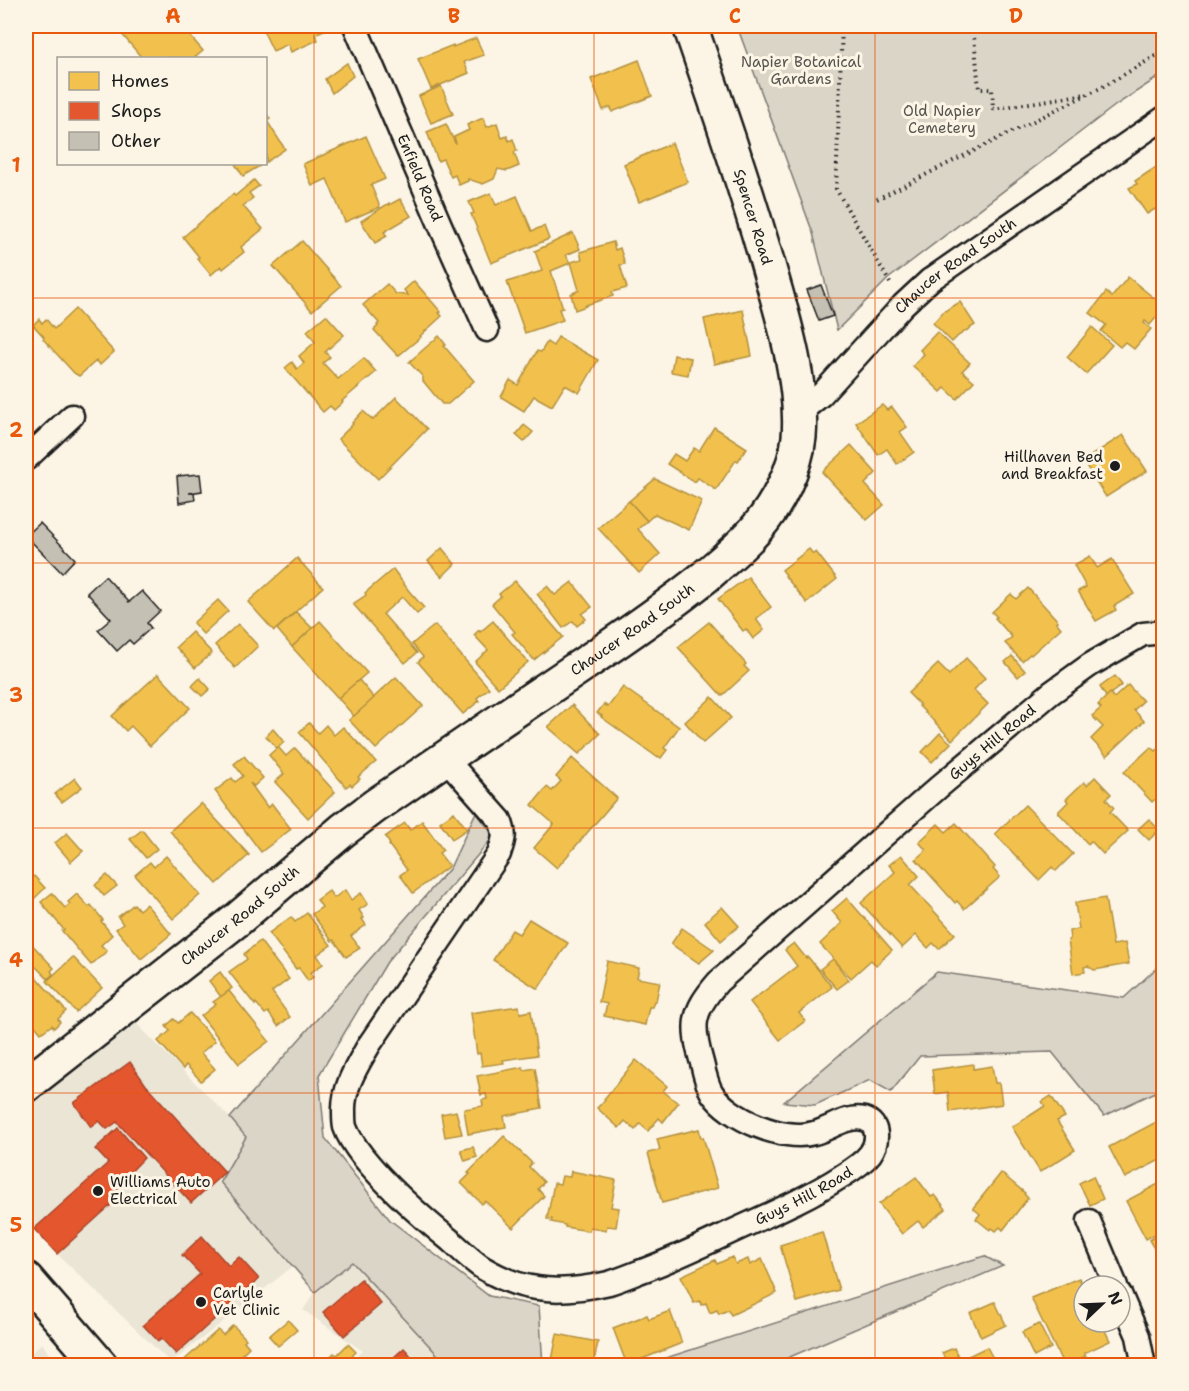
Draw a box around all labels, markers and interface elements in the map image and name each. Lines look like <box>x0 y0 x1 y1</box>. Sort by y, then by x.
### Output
text: A <box>165 3 181 29</box>
text: B <box>448 3 460 29</box>
text: C <box>729 3 741 29</box>
text: D <box>1009 3 1023 29</box>
park label: Napier Botanical Gardens <box>741 52 862 89</box>
legend <box>57 57 267 165</box>
text: Homes <box>111 69 169 93</box>
text: Shops <box>111 99 162 123</box>
park label: Old Napier Cemetery <box>903 101 981 138</box>
text: Other <box>111 129 161 153</box>
street label: Enfield Road <box>392 131 448 225</box>
text: 1 <box>11 152 21 178</box>
street label: Spencer Road <box>729 167 777 268</box>
street label: Chaucer Road South <box>890 213 1020 318</box>
text: 2 <box>9 417 23 443</box>
place label: Hillhaven Bed and Breakfast <box>1001 447 1103 484</box>
marker: Hillhaven Bed and Breakfast <box>1108 459 1122 473</box>
street label: Chaucer Road South <box>566 579 699 680</box>
text: 3 <box>9 682 23 708</box>
street label: Guys Hill Road <box>945 700 1040 785</box>
street label: Chaucer Road South <box>177 861 304 970</box>
text: 4 <box>9 947 23 973</box>
street label: Guys Hill Road <box>752 1162 857 1230</box>
place label: Williams Auto Electrical <box>110 1172 211 1209</box>
marker: Williams Auto Electrical <box>91 1184 105 1198</box>
text: 5 <box>10 1212 22 1238</box>
north arrow <box>1072 1274 1132 1334</box>
place label: Carlyle Vet Clinic <box>213 1283 280 1320</box>
text: N <box>1103 1288 1127 1308</box>
marker: Carlyle Vet Clinic <box>194 1295 208 1309</box>

